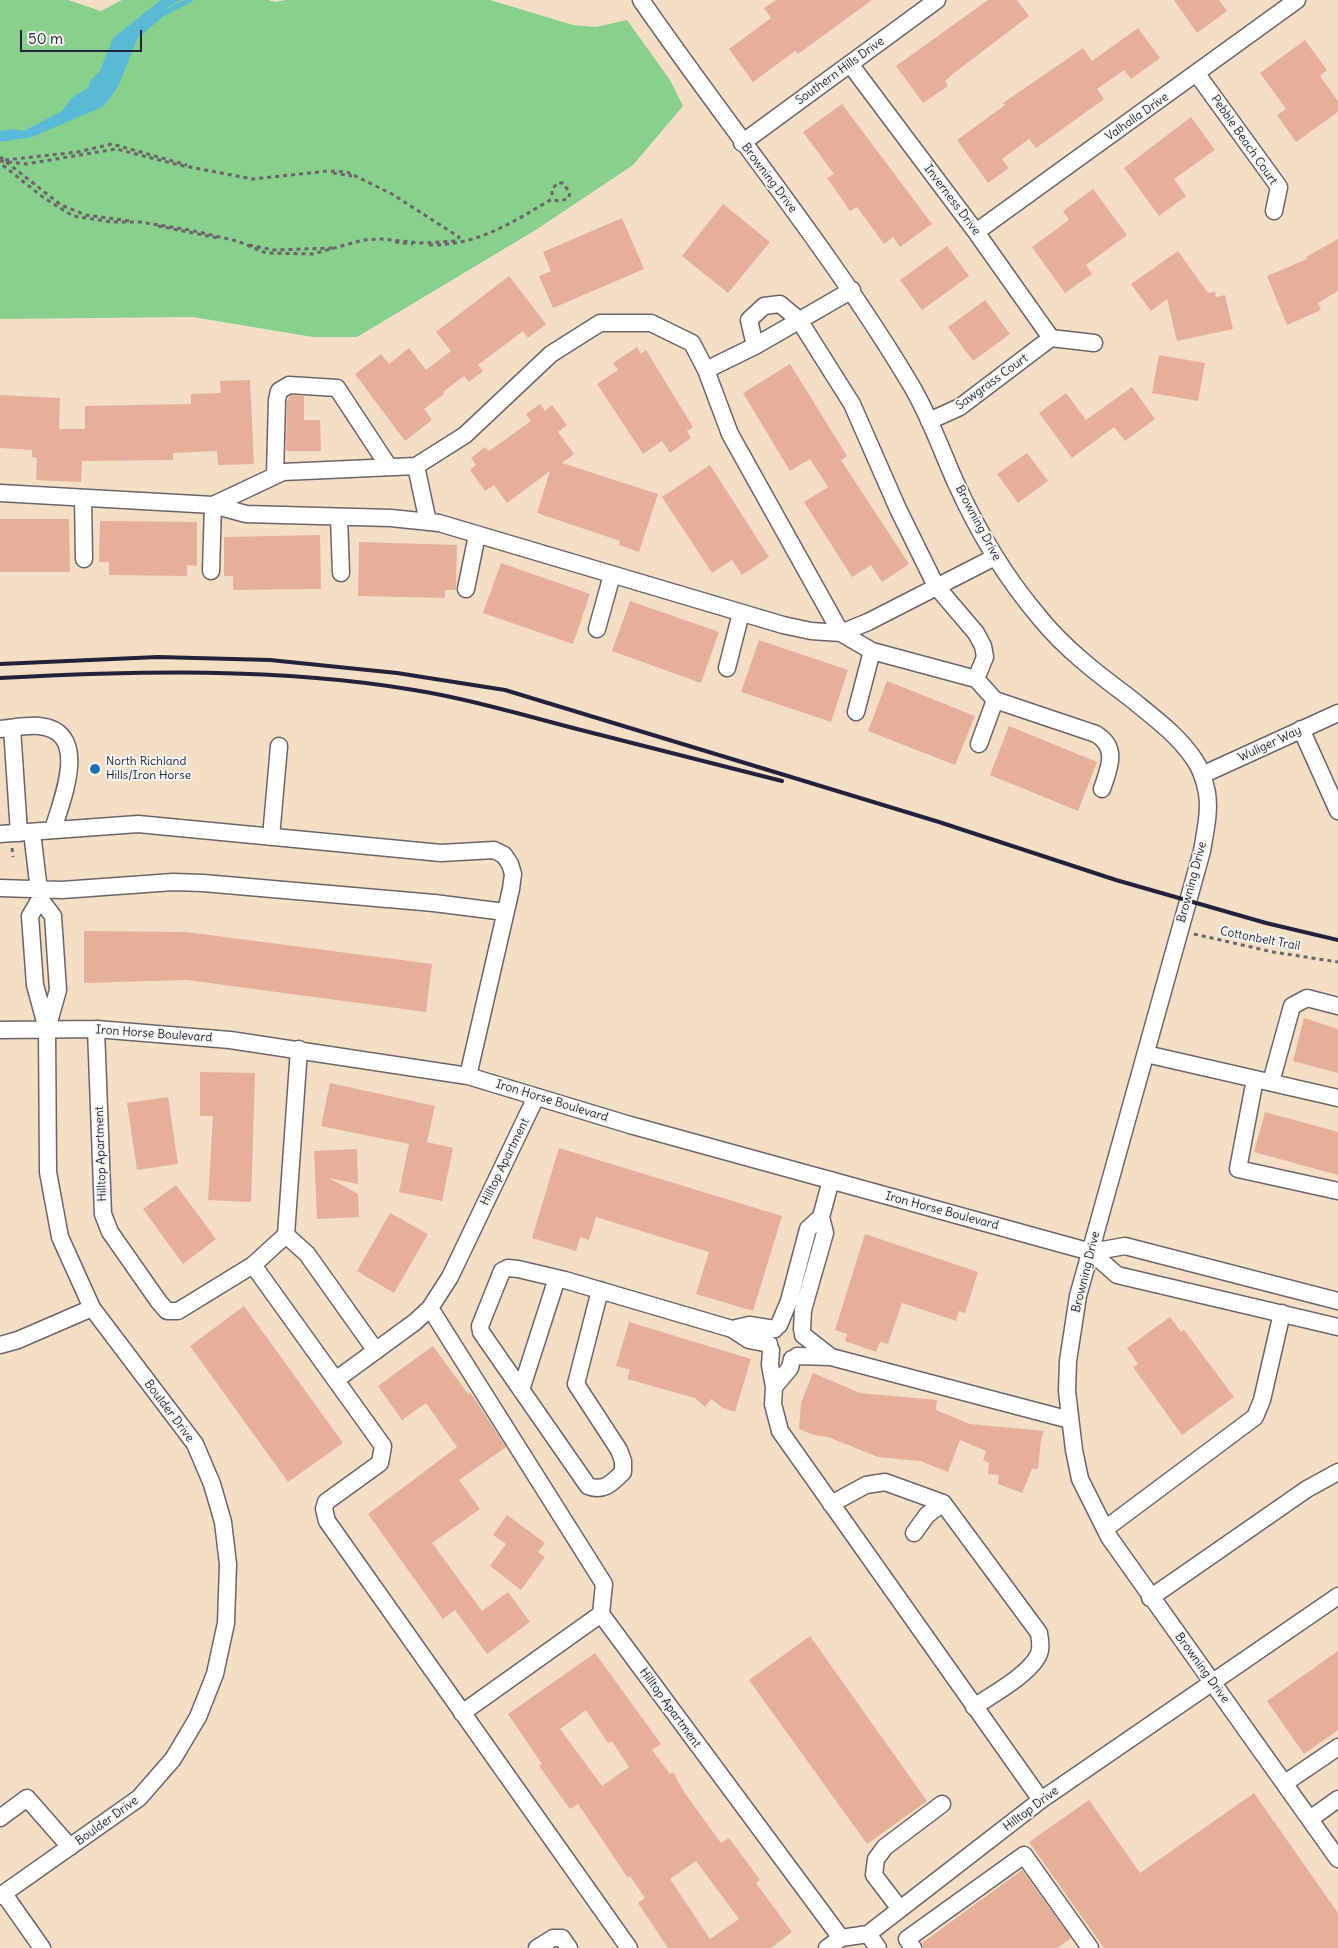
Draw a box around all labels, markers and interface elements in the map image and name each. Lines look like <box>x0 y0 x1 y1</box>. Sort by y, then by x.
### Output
scale bar <box>22 20 145 52</box>
text: 50 m <box>28 29 63 48</box>
street label: Southern Hills Drive <box>793 34 887 108</box>
street label: Valhalla Drive <box>1103 90 1171 144</box>
street label: Pebble Beach Court <box>1208 92 1280 188</box>
street label: Browning Drive <box>738 140 800 216</box>
street label: Inverness Drive <box>921 162 983 238</box>
street label: Sawgrass Court <box>953 351 1031 413</box>
street label: Browning Drive <box>952 483 1004 563</box>
street label: Wuliger Way <box>1236 723 1304 765</box>
place label: North Richland Hills/Iron Horse <box>106 755 191 783</box>
marker: North Richland Hills/Iron Horse <box>88 762 102 776</box>
street label: Browning Drive <box>1174 840 1210 924</box>
street label: Cottonbelt Trail <box>1219 924 1301 954</box>
street label: Iron Horse Boulevard <box>95 1023 213 1045</box>
street label: Iron Horse Boulevard <box>494 1077 610 1125</box>
street label: Hilltop Apartment <box>92 1106 110 1202</box>
street label: Hilltop Apartment <box>478 1116 532 1208</box>
street label: Iron Horse Boulevard <box>884 1189 1000 1233</box>
street label: Browning Drive <box>1069 1230 1103 1314</box>
street label: Boulder Drive <box>141 1377 197 1445</box>
street label: Browning Drive <box>1172 1630 1232 1706</box>
street label: Hilltop Apartment <box>636 1665 704 1751</box>
street label: Hilltop Drive <box>1000 1784 1062 1834</box>
street label: Boulder Drive <box>73 1793 141 1849</box>

